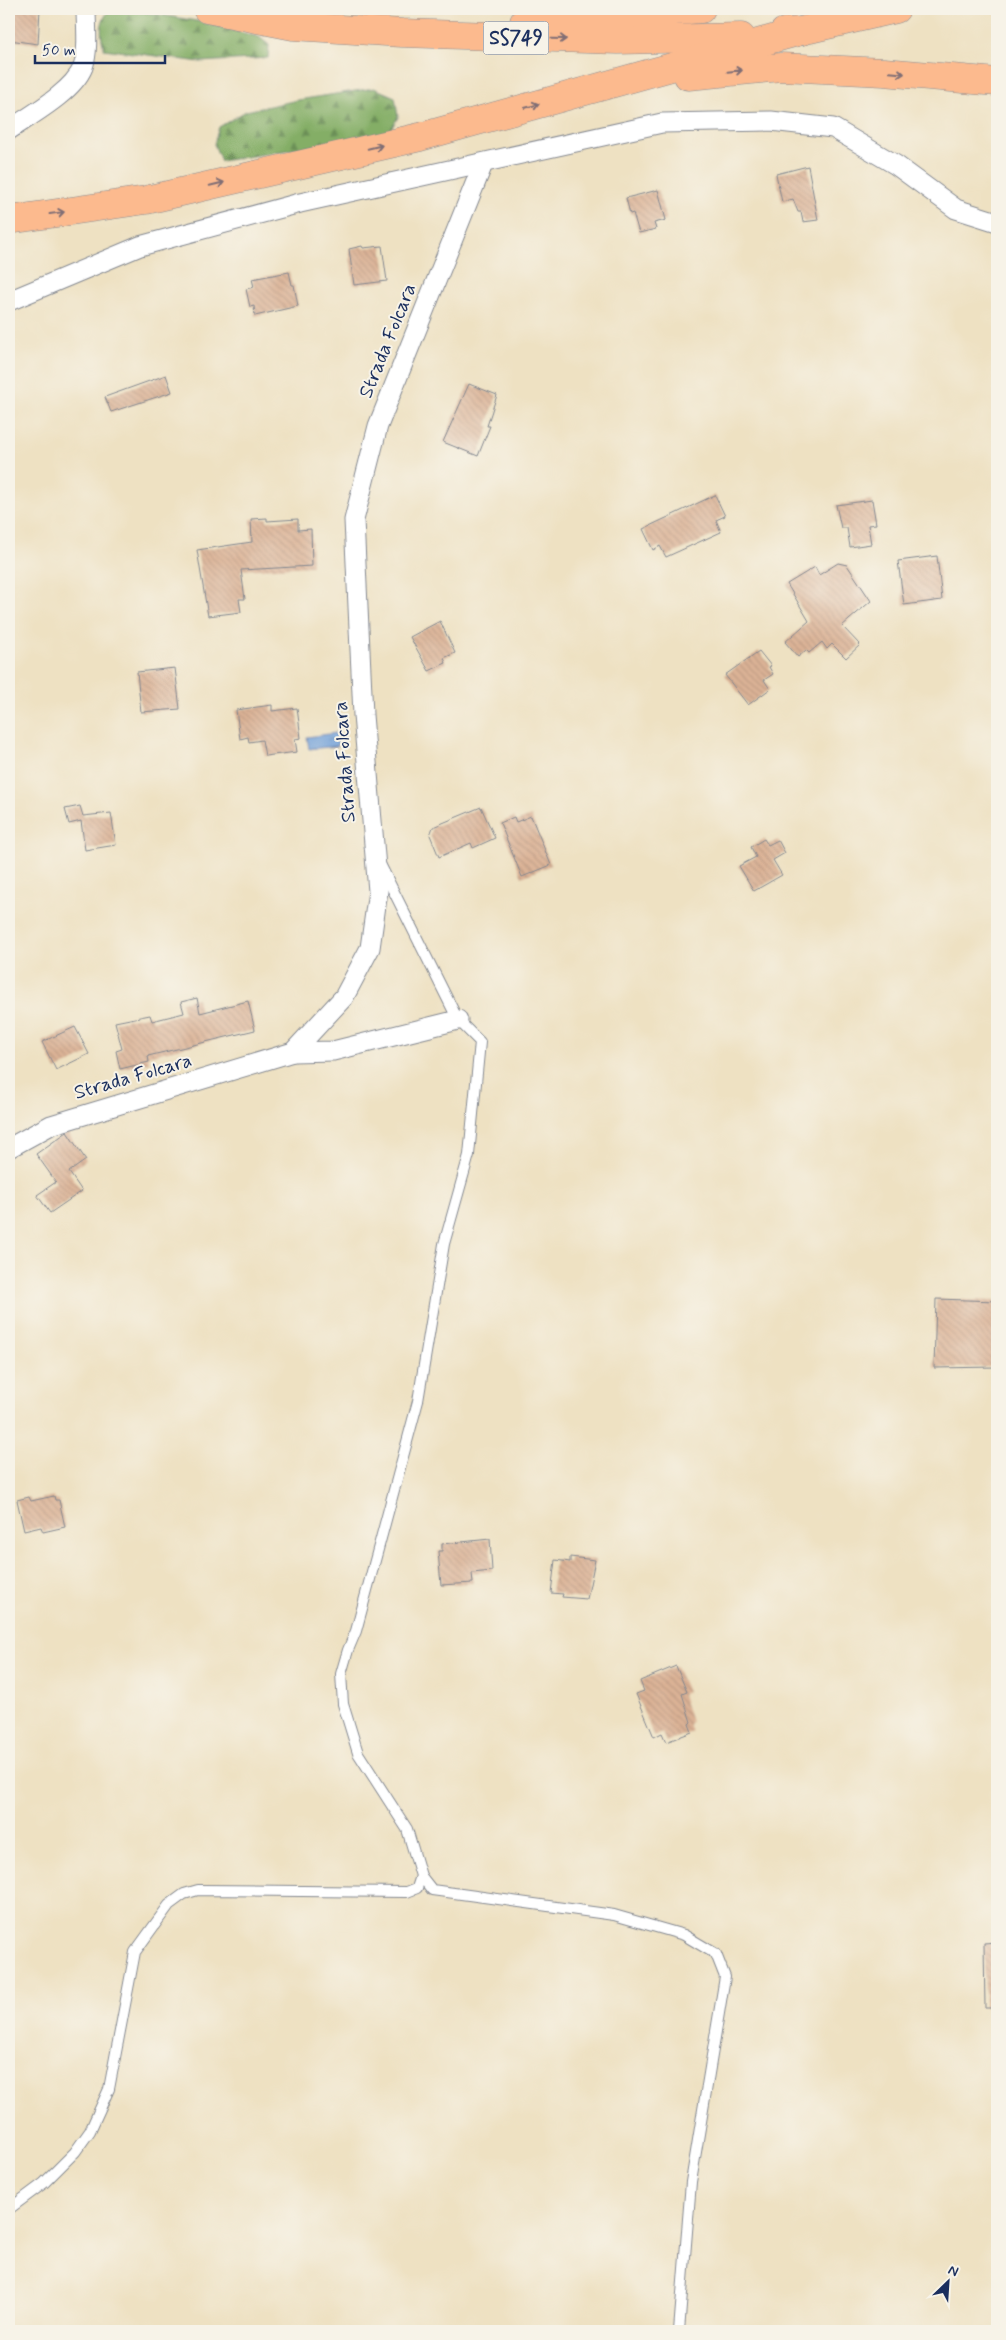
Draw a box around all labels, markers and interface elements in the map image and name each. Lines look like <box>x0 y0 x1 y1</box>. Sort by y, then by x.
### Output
road number: SS749 <box>484 22 548 54</box>
scale bar <box>35 32 165 64</box>
one-way arrow <box>551 34 567 44</box>
text: 50 m <box>42 41 76 61</box>
one-way arrow <box>727 66 743 76</box>
one-way arrow <box>889 68 905 77</box>
one-way arrow <box>524 101 540 111</box>
one-way arrow <box>367 142 383 152</box>
one-way arrow <box>208 179 224 188</box>
one-way arrow <box>49 208 65 218</box>
street label: Strada Folcara <box>353 280 423 402</box>
street label: Strada Folcara <box>327 700 363 824</box>
street label: Strada Folcara <box>71 1047 195 1107</box>
north arrow <box>924 2258 974 2308</box>
text: N <box>945 2261 961 2281</box>

